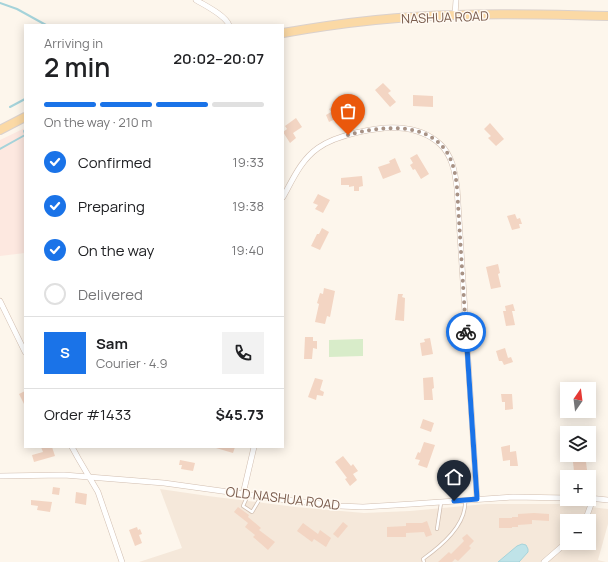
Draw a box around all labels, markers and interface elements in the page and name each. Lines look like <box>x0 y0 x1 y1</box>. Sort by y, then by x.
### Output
street label: NASHUA ROAD <box>401 6 489 28</box>
text: Arriving in <box>44 34 103 52</box>
text: 20:02–20:07 <box>173 48 264 69</box>
text: 2 min <box>44 49 110 85</box>
pin <box>331 94 365 135</box>
icon: bag <box>337 100 359 122</box>
text: On the way · 210 m <box>44 113 152 131</box>
icon: check <box>44 151 66 173</box>
text: Confirmed <box>78 152 151 173</box>
text: 19:33 <box>233 153 264 171</box>
icon: check <box>44 195 66 217</box>
text: Preparing <box>78 196 145 217</box>
text: 19:38 <box>232 197 264 215</box>
icon: check <box>44 239 66 261</box>
text: On the way <box>78 240 154 261</box>
text: 19:40 <box>231 241 264 259</box>
text: Delivered <box>78 284 143 305</box>
courier <box>446 312 486 352</box>
icon: bike <box>455 321 477 343</box>
button: phone <box>222 332 264 374</box>
text: Sam <box>96 333 128 354</box>
text: S <box>60 342 70 363</box>
text: Courier · 4.9 <box>96 354 168 372</box>
north arrow <box>560 382 596 418</box>
map controls <box>560 382 596 550</box>
text: Order #1433 <box>44 404 131 425</box>
text: $45.73 <box>215 404 264 425</box>
button: layers <box>560 426 596 462</box>
pin <box>437 460 471 501</box>
icon: home <box>443 466 465 488</box>
button: + <box>560 470 596 506</box>
street label: OLD NASHUA ROAD <box>225 482 341 514</box>
button: − <box>560 514 596 550</box>

